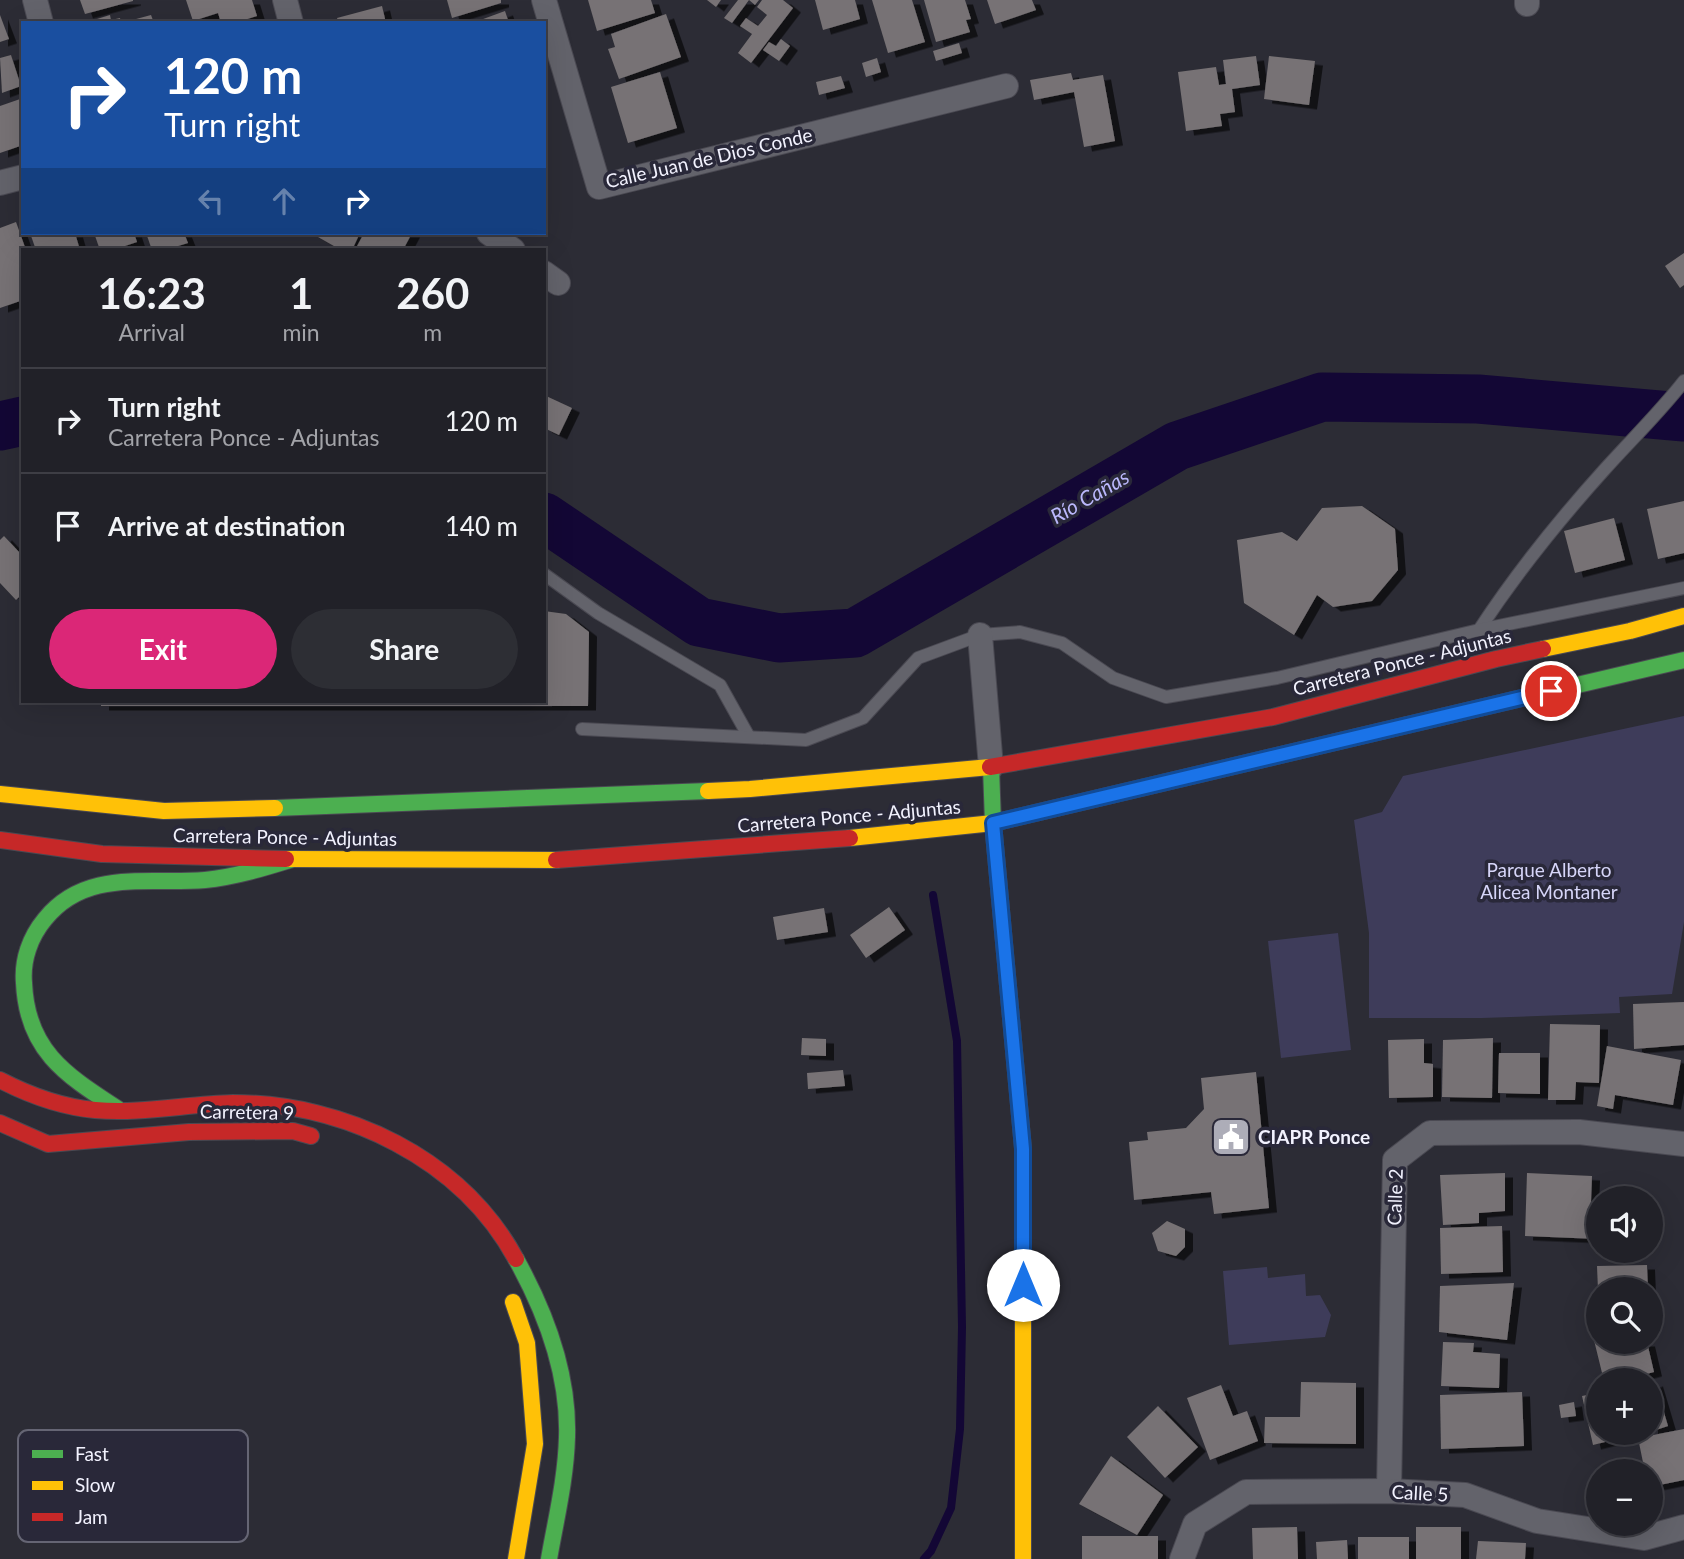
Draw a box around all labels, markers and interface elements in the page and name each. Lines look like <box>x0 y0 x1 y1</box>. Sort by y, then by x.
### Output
text: 120 m <box>164 46 302 104</box>
icon: right <box>49 49 140 140</box>
text: Turn right <box>164 105 300 144</box>
street label: Calle Juan de Dios Conde <box>603 123 815 193</box>
icon: left <box>192 182 230 220</box>
icon: ahead <box>265 182 303 220</box>
icon: right <box>338 182 376 220</box>
text: 16:23 <box>98 268 206 318</box>
text: 1 <box>289 268 313 318</box>
text: 260 <box>396 268 469 318</box>
text: Arrival <box>119 318 185 346</box>
text: min <box>282 318 320 346</box>
text: m <box>423 318 442 346</box>
text: Turn right <box>108 391 221 423</box>
icon: right <box>49 402 87 440</box>
text: 120 m <box>445 405 518 437</box>
text: Carretera Ponce - Adjuntas <box>108 423 379 451</box>
water label: Río Cañas <box>1045 463 1133 528</box>
icon: arrive <box>49 507 87 545</box>
text: Arrive at destination <box>108 510 345 542</box>
text: 140 m <box>445 510 518 542</box>
button: Exit <box>49 609 277 689</box>
button: Share <box>291 609 518 689</box>
street label: Carretera Ponce - Adjuntas <box>1290 623 1513 700</box>
pin <box>1521 661 1581 721</box>
icon: arrive <box>1532 672 1570 710</box>
street label: Carretera Ponce - Adjuntas <box>736 794 962 837</box>
street label: Carretera Ponce - Adjuntas <box>173 823 397 850</box>
park label: Parque Alberto Alicea Montaner <box>1480 858 1618 903</box>
street label: Carretera 9 <box>200 1099 294 1124</box>
public building icon: CIAPR Ponce <box>1210 1116 1252 1158</box>
place label: CIAPR Ponce <box>1258 1125 1370 1148</box>
street label: Calle 2 <box>1382 1168 1407 1226</box>
map controls <box>1586 1186 1663 1536</box>
button: sound <box>1586 1186 1663 1263</box>
position arrow <box>986 1248 1060 1322</box>
button: search <box>1586 1277 1663 1354</box>
button: + <box>1586 1368 1663 1445</box>
legend <box>18 1430 248 1542</box>
text: Fast <box>75 1442 109 1465</box>
button: − <box>1586 1459 1663 1536</box>
text: Slow <box>75 1473 115 1496</box>
street label: Calle 5 <box>1391 1480 1449 1505</box>
text: Jam <box>75 1505 108 1528</box>

